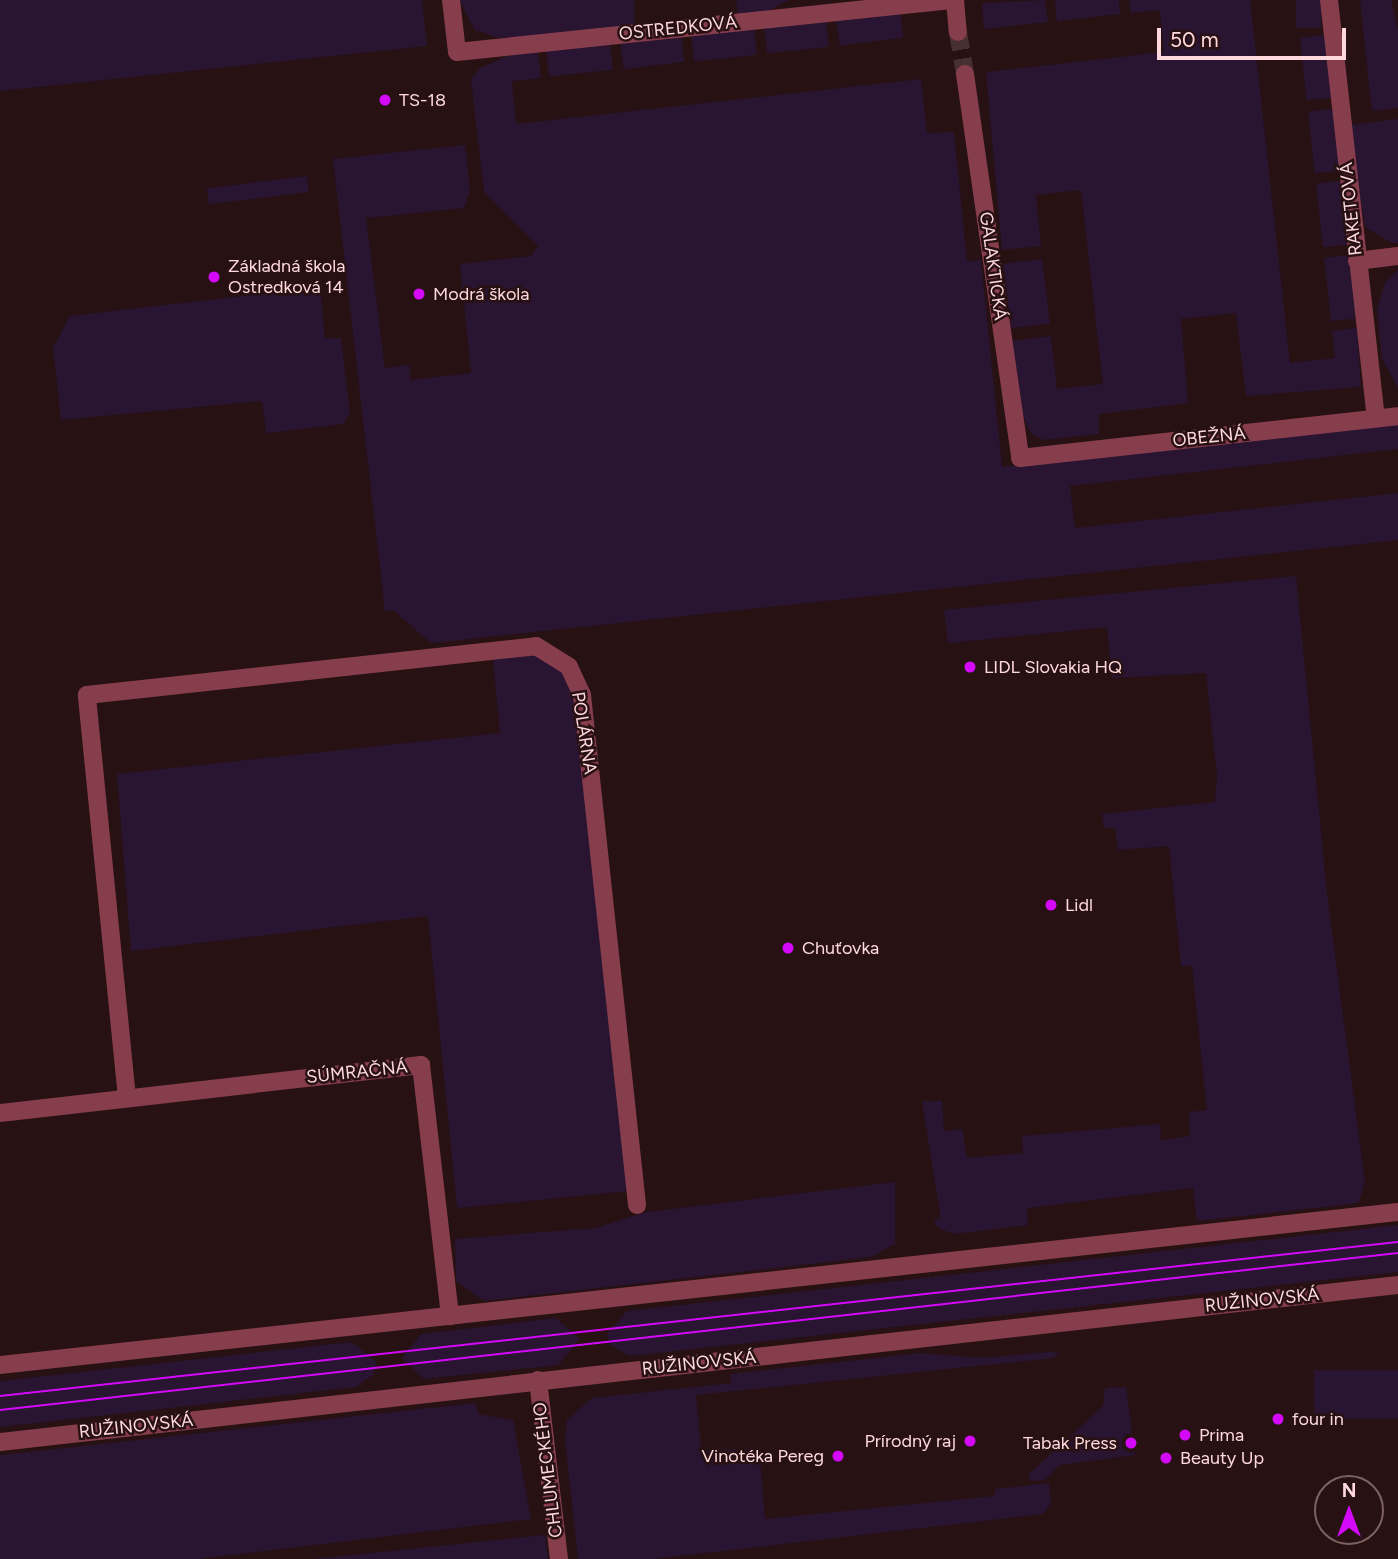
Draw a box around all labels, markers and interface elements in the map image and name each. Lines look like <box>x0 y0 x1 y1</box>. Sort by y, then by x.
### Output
street label: OSTREDKOVÁ <box>618 11 738 45</box>
scale bar <box>1160 14 1349 58</box>
text: 50 m <box>1170 27 1219 52</box>
place label: TS-18 <box>399 89 446 111</box>
marker: TS-18 <box>377 92 393 108</box>
street label: RAKETOVÁ <box>1335 161 1367 257</box>
street label: GALAKTICKÁ <box>975 210 1011 322</box>
place label: Základná škola Ostredková 14 <box>228 256 345 298</box>
marker: Základná škola Ostredková 14 <box>206 269 222 285</box>
place label: Modrá škola <box>433 283 529 305</box>
marker: Modrá škola <box>411 286 427 302</box>
street label: OBEŽNÁ <box>1171 422 1247 452</box>
place label: LIDL Slovakia HQ <box>984 656 1122 678</box>
marker: LIDL Slovakia HQ <box>962 659 978 675</box>
street label: POLÁRNA <box>567 690 601 776</box>
place label: Lidl <box>1065 894 1093 916</box>
marker: Lidl <box>1043 897 1059 913</box>
place label: Chuťovka <box>802 937 879 959</box>
marker: Chuťovka <box>780 940 796 956</box>
street label: SÚMRAČNÁ <box>305 1056 409 1088</box>
street label: RUŽINOVSKÁ <box>1204 1283 1320 1317</box>
street label: RUŽINOVSKÁ <box>641 1346 757 1380</box>
street label: CHLUMECKÉHO <box>529 1401 567 1539</box>
place label: four in <box>1292 1408 1344 1430</box>
street label: RUŽINOVSKÁ <box>78 1409 194 1443</box>
marker: four in <box>1270 1411 1286 1427</box>
place label: Prima <box>1199 1424 1244 1446</box>
marker: Prima <box>1177 1427 1193 1443</box>
place label: Prírodný raj <box>864 1430 956 1452</box>
place label: Tabak Press <box>1023 1432 1117 1454</box>
marker: Prírodný raj <box>962 1433 978 1449</box>
marker: Tabak Press <box>1123 1435 1139 1451</box>
place label: Vinotéka Pereg <box>702 1445 824 1467</box>
place label: Beauty Up <box>1180 1447 1264 1469</box>
marker: Vinotéka Pereg <box>830 1448 846 1464</box>
marker: Beauty Up <box>1158 1450 1174 1466</box>
north arrow <box>1314 1475 1384 1545</box>
text: N <box>1342 1479 1356 1502</box>

